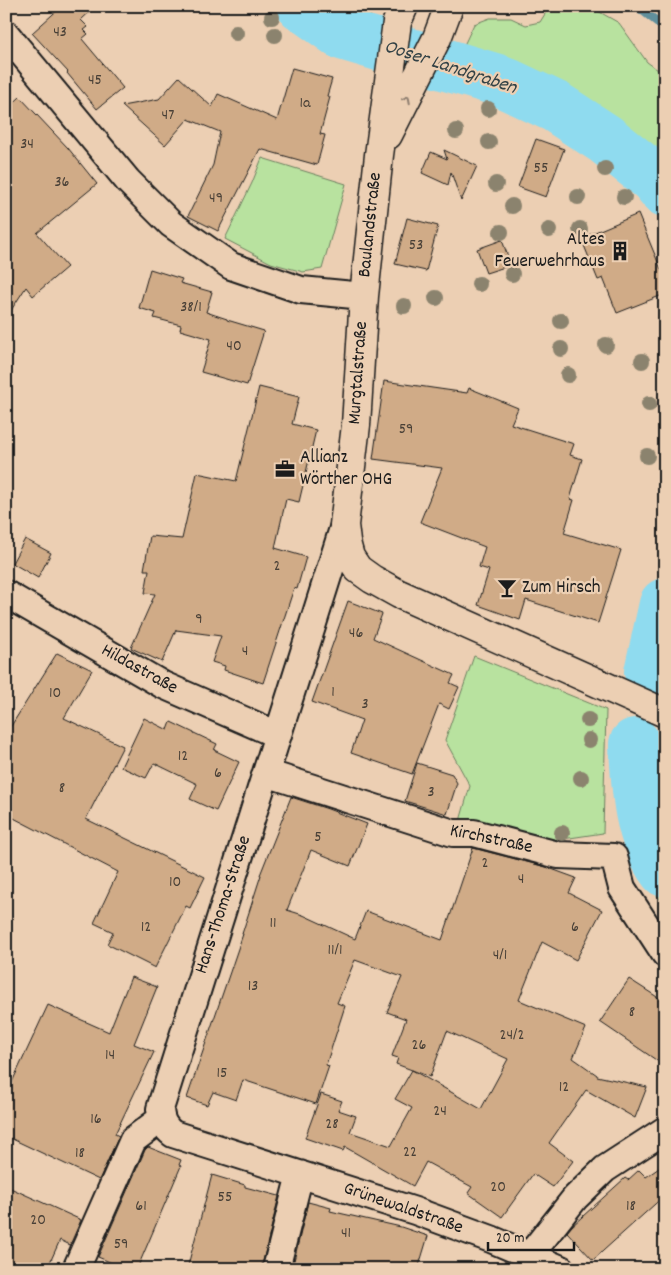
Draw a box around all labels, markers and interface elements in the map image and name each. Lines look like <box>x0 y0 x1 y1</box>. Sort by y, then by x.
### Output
house number: 43 <box>53 21 67 44</box>
water label: Ooser Landgraben <box>380 33 521 103</box>
house number: 45 <box>88 69 102 92</box>
house number: 1a <box>299 92 311 115</box>
one-way arrow <box>401 95 411 104</box>
house number: 47 <box>162 104 174 127</box>
house number: 34 <box>20 133 34 156</box>
house number: 55 <box>534 157 548 180</box>
house number: 36 <box>55 171 70 194</box>
street label: Baulandstraße <box>352 171 390 279</box>
house number: 49 <box>209 187 223 210</box>
place label: Altes Feuerwehrhaus <box>494 227 605 276</box>
house number: 53 <box>409 234 423 257</box>
building icon: Altes Feuerwehrhaus <box>609 240 631 262</box>
house number: 38/1 <box>180 296 202 319</box>
street label: Murgtalstraße <box>342 320 376 426</box>
house number: 40 <box>226 335 242 358</box>
house number: 59 <box>399 418 413 441</box>
place label: Allianz Wörther OHG <box>300 445 392 494</box>
office icon: Allianz Wörther OHG <box>274 458 296 480</box>
house number: 2 <box>274 555 281 578</box>
place label: Zum Hirsch <box>522 575 601 602</box>
bar icon: Zum Hirsch <box>496 577 518 599</box>
house number: 9 <box>195 608 203 631</box>
house number: 46 <box>349 622 363 645</box>
street label: Hildastraße <box>96 638 182 702</box>
house number: 4 <box>242 640 248 663</box>
house number: 1 <box>331 681 335 704</box>
house number: 10 <box>49 682 61 705</box>
house number: 3 <box>361 693 369 716</box>
house number: 12 <box>178 745 188 768</box>
house number: 6 <box>214 762 222 785</box>
house number: 8 <box>59 777 65 800</box>
house number: 3 <box>427 781 435 804</box>
street label: Kirchstraße <box>447 818 535 862</box>
house number: 5 <box>314 826 322 849</box>
street label: Hans-Thoma-Straße <box>189 832 259 978</box>
house number: 2 <box>482 852 489 875</box>
house number: 4 <box>518 868 524 891</box>
house number: 10 <box>169 871 181 894</box>
house number: 11 <box>269 912 277 935</box>
house number: 12 <box>141 916 151 939</box>
house number: 6 <box>571 916 579 939</box>
house number: 11/1 <box>327 939 343 962</box>
house number: 4/1 <box>493 944 507 967</box>
house number: 13 <box>248 975 258 998</box>
house number: 8 <box>629 1001 635 1024</box>
house number: 24/2 <box>499 1024 525 1047</box>
house number: 26 <box>412 1034 427 1057</box>
house number: 14 <box>105 1044 115 1067</box>
house number: 15 <box>217 1062 227 1085</box>
house number: 12 <box>559 1076 569 1099</box>
house number: 24 <box>433 1100 447 1123</box>
house number: 16 <box>90 1108 102 1131</box>
house number: 28 <box>325 1113 339 1136</box>
house number: 22 <box>403 1141 417 1164</box>
house number: 18 <box>75 1142 85 1165</box>
street label: Grünewaldstraße <box>340 1176 466 1242</box>
house number: 20 <box>490 1176 506 1199</box>
house number: 55 <box>218 1186 232 1209</box>
house number: 61 <box>135 1195 147 1218</box>
house number: 18 <box>626 1195 636 1218</box>
house number: 20 <box>30 1209 46 1232</box>
scale bar <box>488 1220 575 1252</box>
house number: 41 <box>341 1222 351 1245</box>
text: 20 m <box>496 1228 524 1250</box>
house number: 59 <box>114 1233 128 1256</box>

